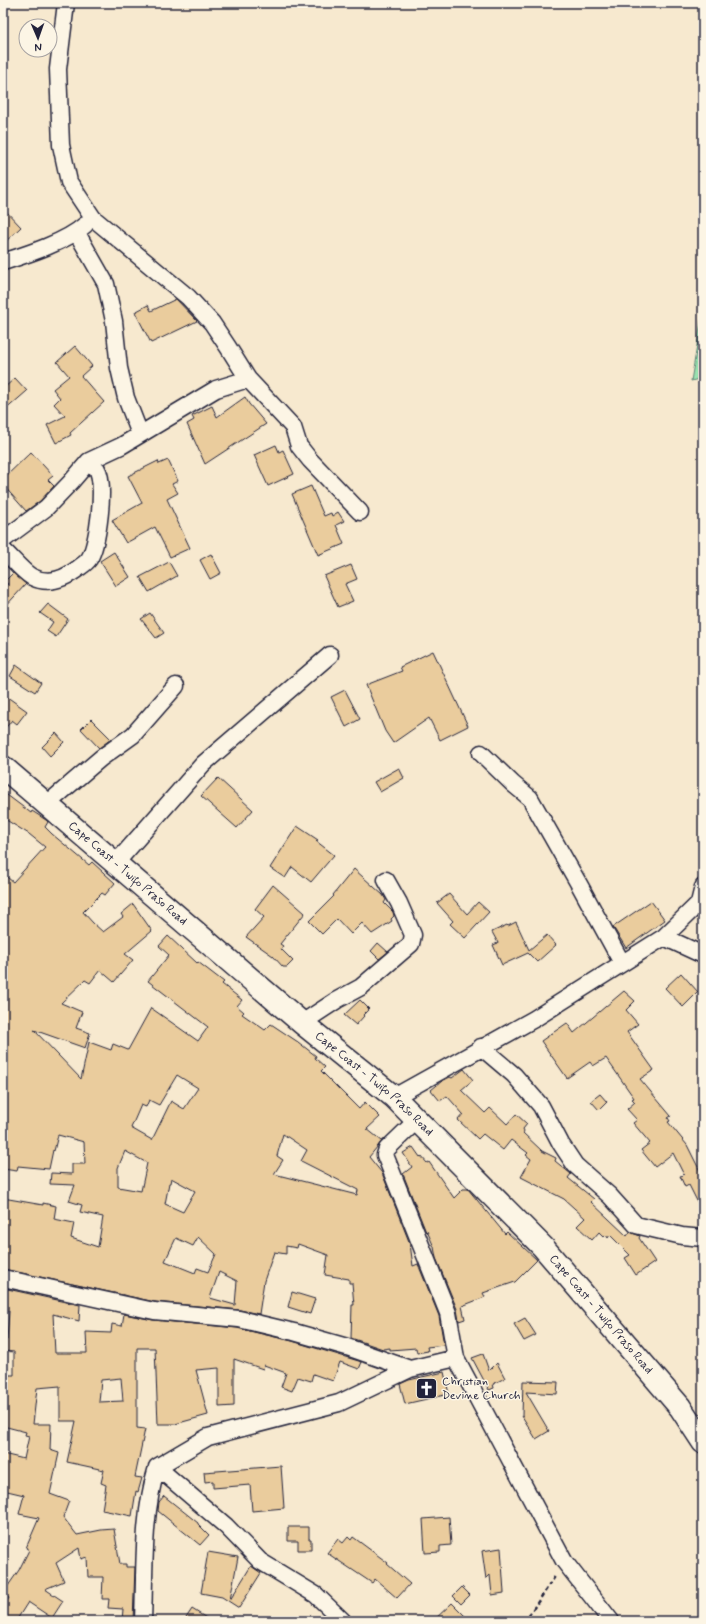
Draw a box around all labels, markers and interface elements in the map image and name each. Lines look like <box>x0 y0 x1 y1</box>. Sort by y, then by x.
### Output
north arrow <box>18 18 58 58</box>
text: N <box>34 40 42 54</box>
street label: Cape Coast - Twifo Praso Road <box>65 818 191 929</box>
street label: Cape Coast - Twifo Praso Road <box>311 1028 437 1140</box>
street label: Cape Coast - Twifo Praso Road <box>545 1252 656 1377</box>
place label: Christian Devine Church <box>442 1374 521 1404</box>
church icon: Christian Devine Church <box>413 1376 439 1402</box>

